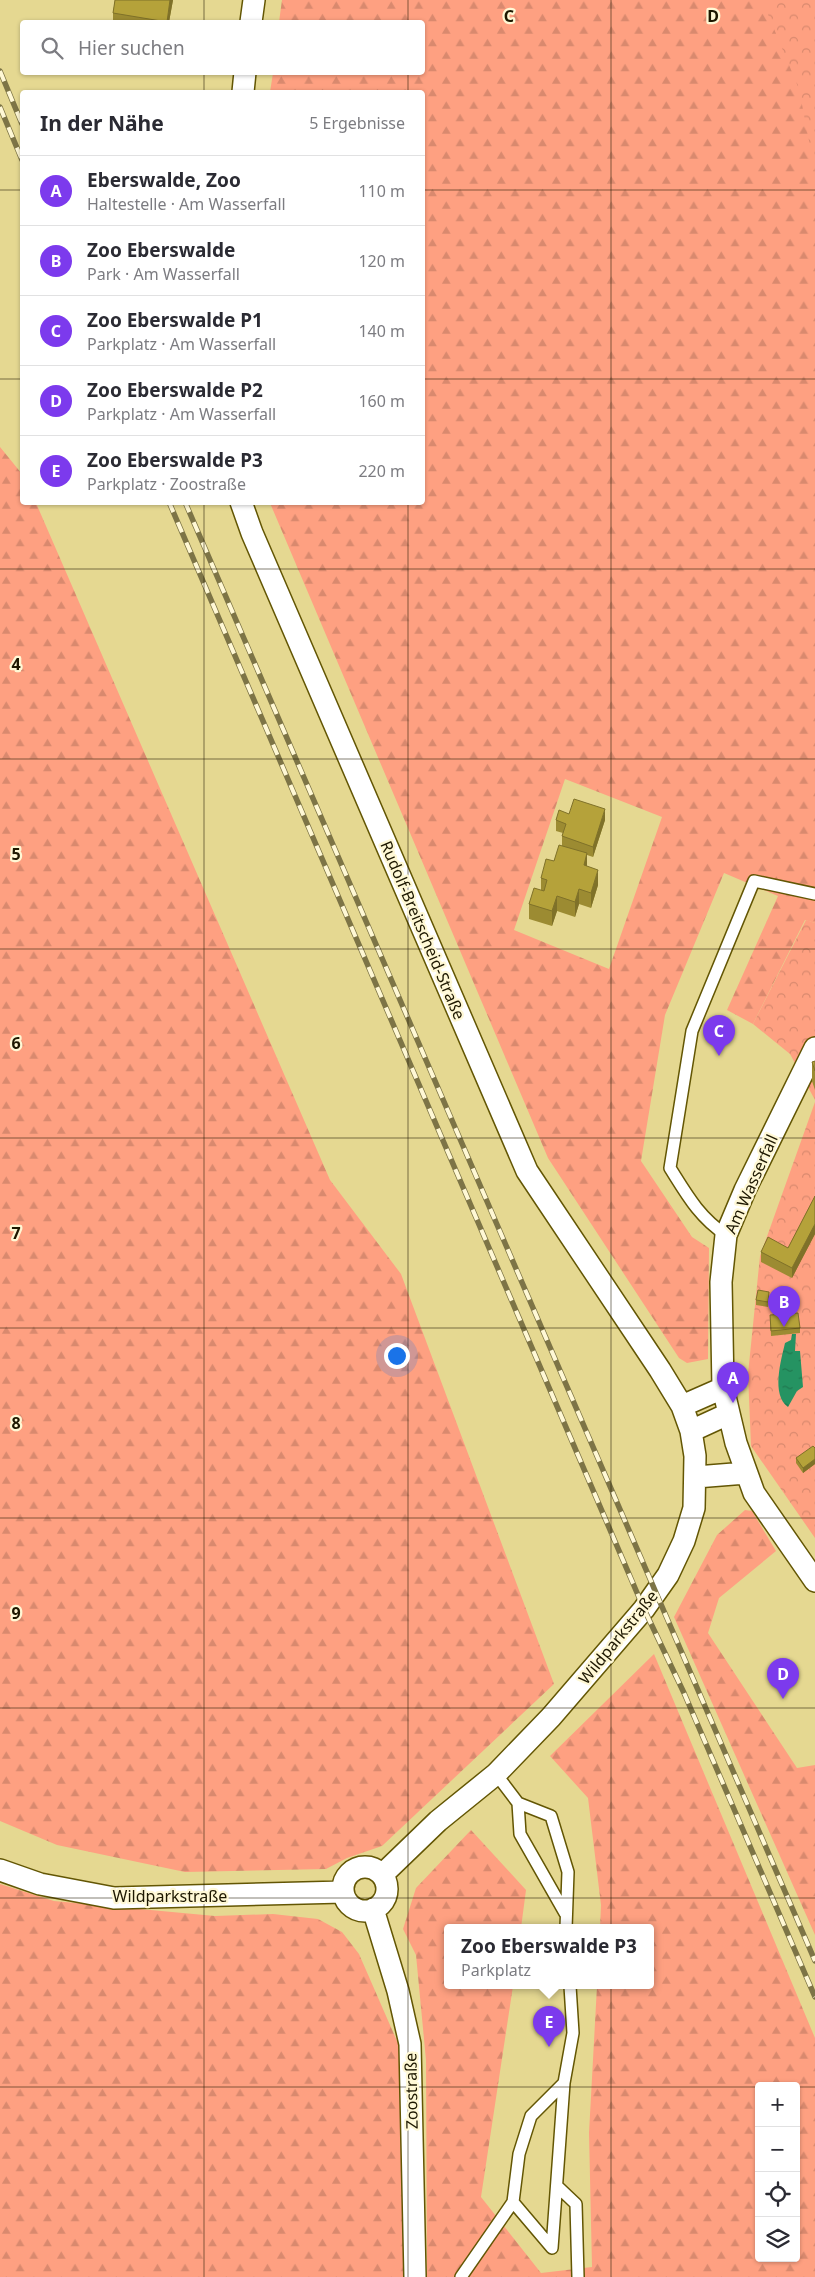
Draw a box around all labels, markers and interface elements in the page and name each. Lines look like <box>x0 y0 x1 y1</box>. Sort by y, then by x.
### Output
text: C <box>504 5 514 27</box>
text: D <box>707 5 719 27</box>
search box <box>20 20 425 75</box>
icon: search <box>38 34 66 62</box>
text: Hier suchen <box>78 35 185 61</box>
text: In der Nähe <box>40 109 164 137</box>
text: 5 Ergebnisse <box>309 112 405 134</box>
text: Eberswalde, Zoo <box>87 167 241 193</box>
text: A <box>50 180 62 202</box>
text: 110 m <box>358 180 405 202</box>
text: Haltestelle · Am Wasserfall <box>87 193 286 215</box>
text: Zoo Eberswalde <box>87 237 235 263</box>
text: B <box>51 250 61 272</box>
text: 120 m <box>358 250 405 272</box>
text: Park · Am Wasserfall <box>87 263 240 285</box>
text: Zoo Eberswalde P1 <box>87 307 263 333</box>
text: C <box>51 320 61 342</box>
text: 140 m <box>358 320 405 342</box>
text: Parkplatz · Am Wasserfall <box>87 333 276 355</box>
text: Zoo Eberswalde P2 <box>87 377 263 403</box>
text: D <box>50 390 62 412</box>
text: 160 m <box>358 390 405 412</box>
text: Parkplatz · Am Wasserfall <box>87 403 276 425</box>
text: Zoo Eberswalde P3 <box>87 447 263 473</box>
text: E <box>52 460 60 482</box>
text: 220 m <box>358 460 405 482</box>
text: Parkplatz · Zoostraße <box>87 473 246 495</box>
text: 4 <box>11 653 21 675</box>
street label: Rudolf-Breitscheid-Straße <box>375 837 471 1023</box>
text: 5 <box>11 843 21 865</box>
pin: C <box>703 1015 735 1056</box>
text: 6 <box>11 1032 21 1054</box>
street label: Am Wasserfall <box>719 1131 783 1237</box>
text: 7 <box>11 1222 21 1244</box>
pin: B <box>768 1286 800 1327</box>
your location <box>384 1343 410 1369</box>
pin: A <box>717 1362 749 1403</box>
text: 8 <box>11 1412 21 1434</box>
street label: Wildparkstraße <box>573 1585 663 1689</box>
text: 9 <box>11 1602 21 1624</box>
pin: D <box>767 1658 799 1699</box>
street label: Wildparkstraße <box>113 1885 227 1907</box>
popup <box>444 1924 654 1989</box>
text: Zoo Eberswalde P3 <box>461 1933 637 1959</box>
text: Parkplatz <box>461 1959 531 1981</box>
pin: E <box>533 2006 565 2047</box>
street label: Zoostraße <box>399 2053 423 2129</box>
map controls <box>755 2082 800 2262</box>
button: + <box>755 2082 800 2127</box>
button: − <box>755 2127 800 2172</box>
button: locate <box>755 2172 800 2217</box>
button: layers <box>755 2217 800 2262</box>

